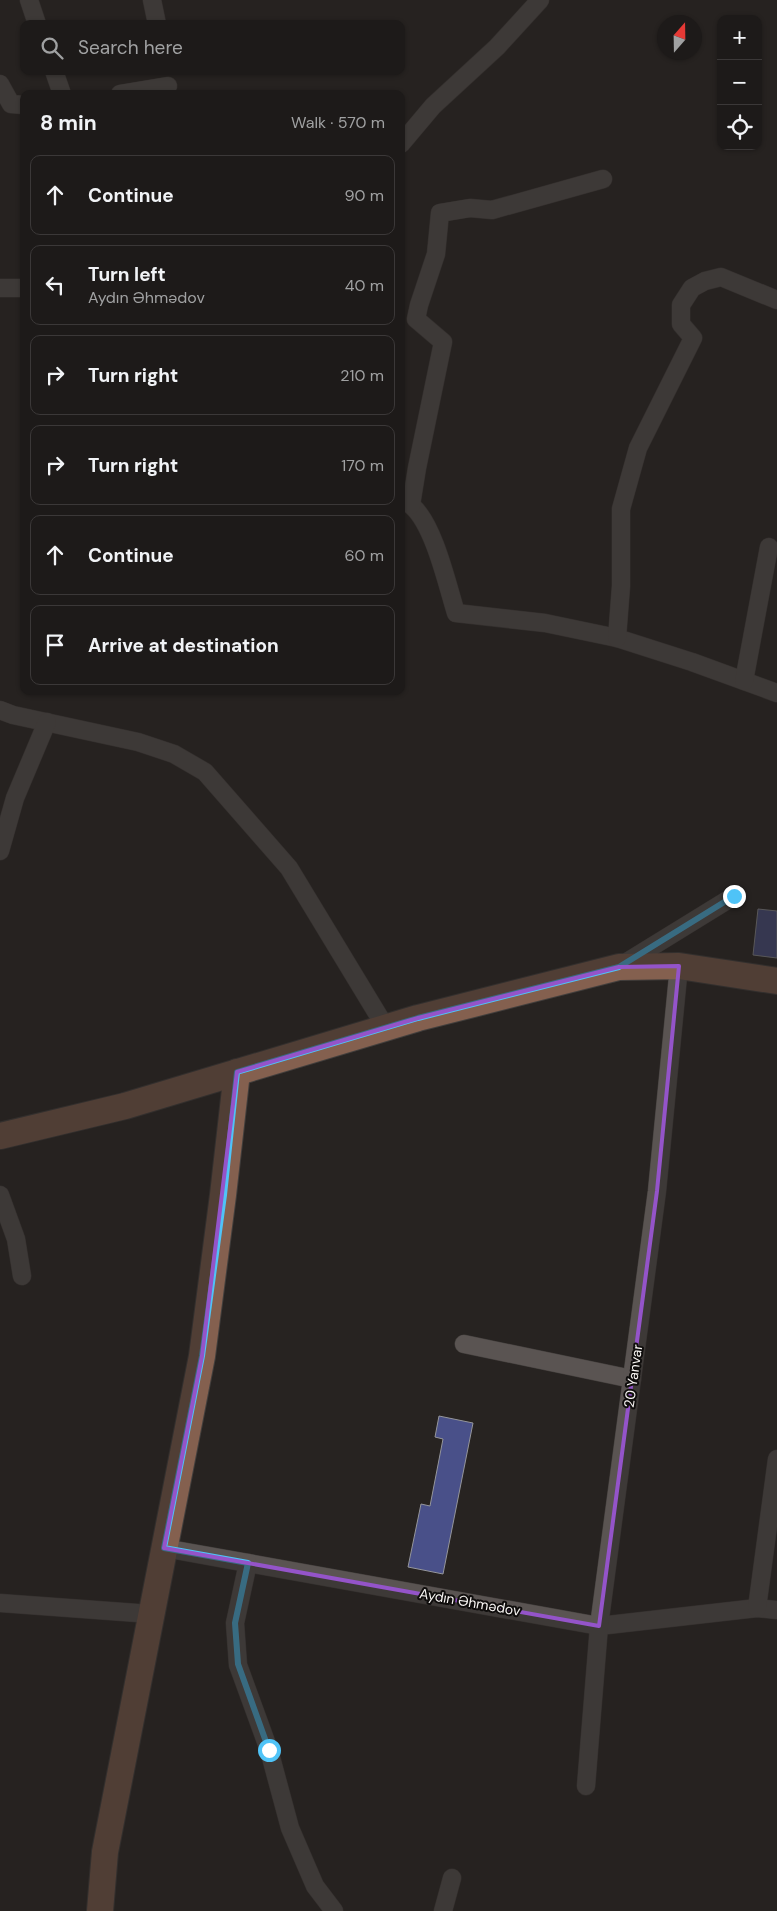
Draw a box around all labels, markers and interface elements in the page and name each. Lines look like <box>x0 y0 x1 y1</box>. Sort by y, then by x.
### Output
north arrow <box>657 15 702 60</box>
map controls <box>717 15 762 150</box>
button: + <box>717 15 762 60</box>
search box <box>20 20 405 75</box>
icon: search <box>38 34 66 62</box>
text: Search here <box>78 35 183 60</box>
button: − <box>717 60 762 105</box>
button: locate <box>717 105 762 150</box>
text: 8 min <box>40 109 97 137</box>
text: Walk · 570 m <box>291 112 385 133</box>
icon: ahead <box>41 181 69 209</box>
text: Continue <box>88 183 174 208</box>
text: 90 m <box>344 185 384 206</box>
text: Turn left <box>88 262 166 287</box>
icon: left <box>41 271 69 299</box>
text: 40 m <box>345 275 384 296</box>
text: Aydın Əhmədov <box>88 287 205 308</box>
icon: right <box>41 361 69 389</box>
text: Turn right <box>88 363 178 388</box>
text: 210 m <box>340 365 384 386</box>
icon: right <box>41 451 69 479</box>
text: Turn right <box>88 453 178 478</box>
text: 170 m <box>341 455 384 476</box>
icon: ahead <box>41 541 69 569</box>
text: Continue <box>88 543 174 568</box>
text: 60 m <box>344 545 384 566</box>
icon: arrive <box>41 631 69 659</box>
text: Arrive at destination <box>88 633 279 658</box>
route end <box>723 885 746 908</box>
street label: 20 Yanvar <box>620 1343 646 1409</box>
street label: Aydın Əhmədov <box>418 1584 523 1620</box>
route start <box>258 1739 281 1762</box>

